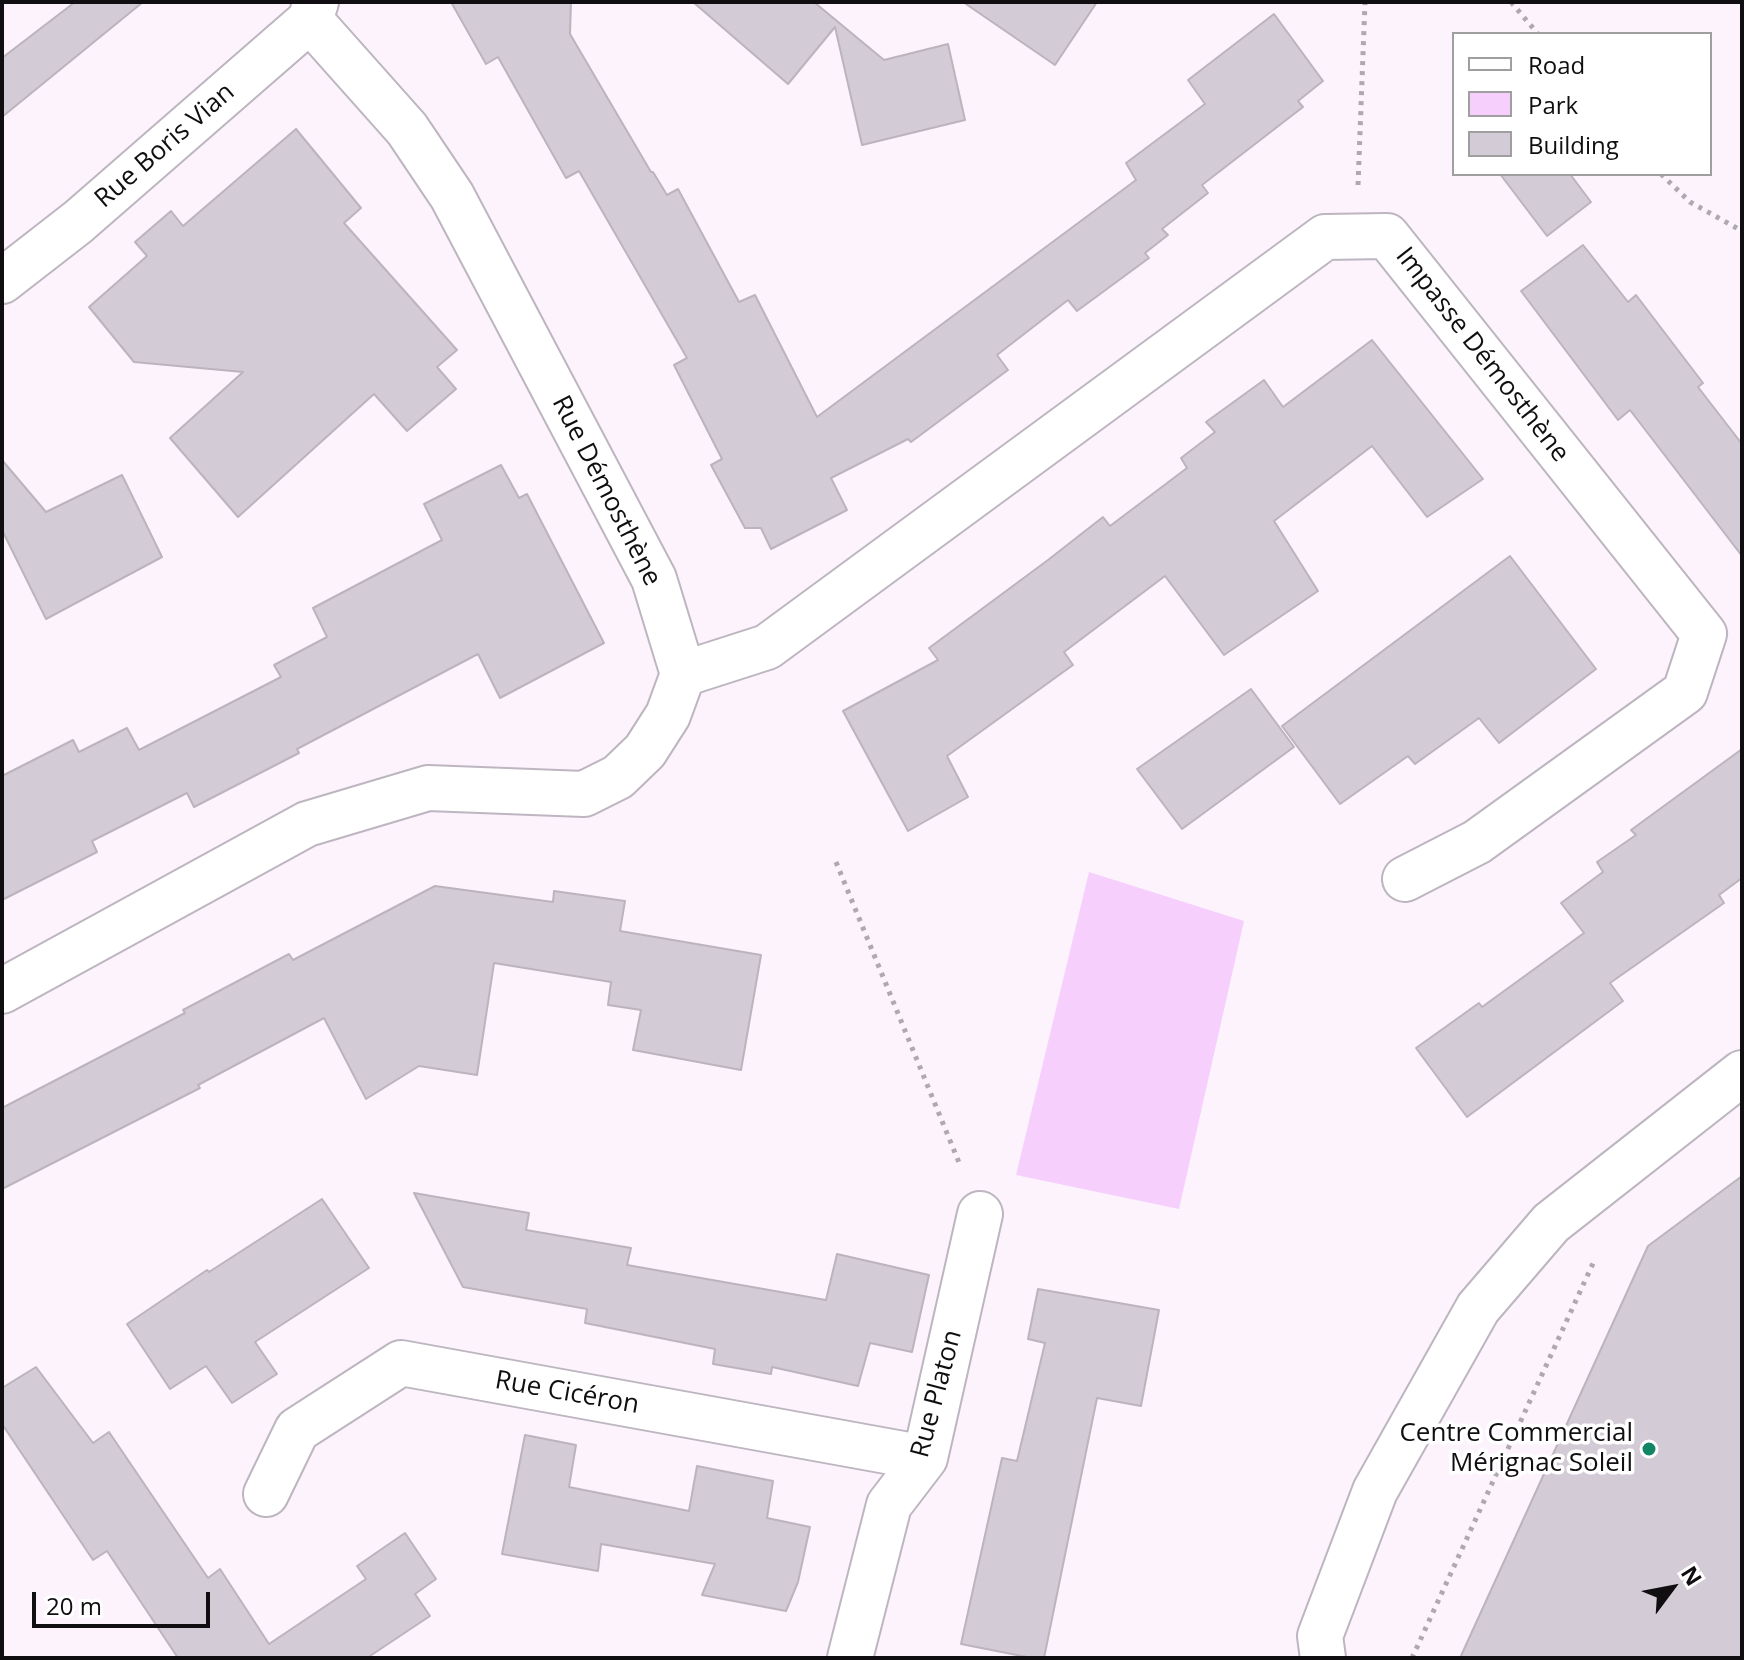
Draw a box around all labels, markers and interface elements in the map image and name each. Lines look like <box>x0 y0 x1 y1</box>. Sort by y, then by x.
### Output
legend <box>1452 32 1712 176</box>
text: Road <box>1528 48 1585 81</box>
street label: Rue Boris Vian <box>89 77 241 215</box>
text: Park <box>1528 88 1578 121</box>
text: Building <box>1528 128 1619 161</box>
street label: Impasse Démosthène <box>1389 241 1575 469</box>
street label: Rue Démosthène <box>545 391 667 591</box>
street label: Rue Platon <box>905 1327 969 1461</box>
street label: Rue Cicéron <box>493 1365 641 1421</box>
place label: Centre Commercial Mérignac Soleil <box>1399 1418 1633 1480</box>
marker: Centre Commercial Mérignac Soleil <box>1640 1440 1658 1458</box>
north arrow <box>1632 1548 1712 1628</box>
text: N <box>1675 1560 1710 1591</box>
scale bar <box>36 1576 214 1626</box>
text: 20 m <box>46 1589 102 1622</box>

